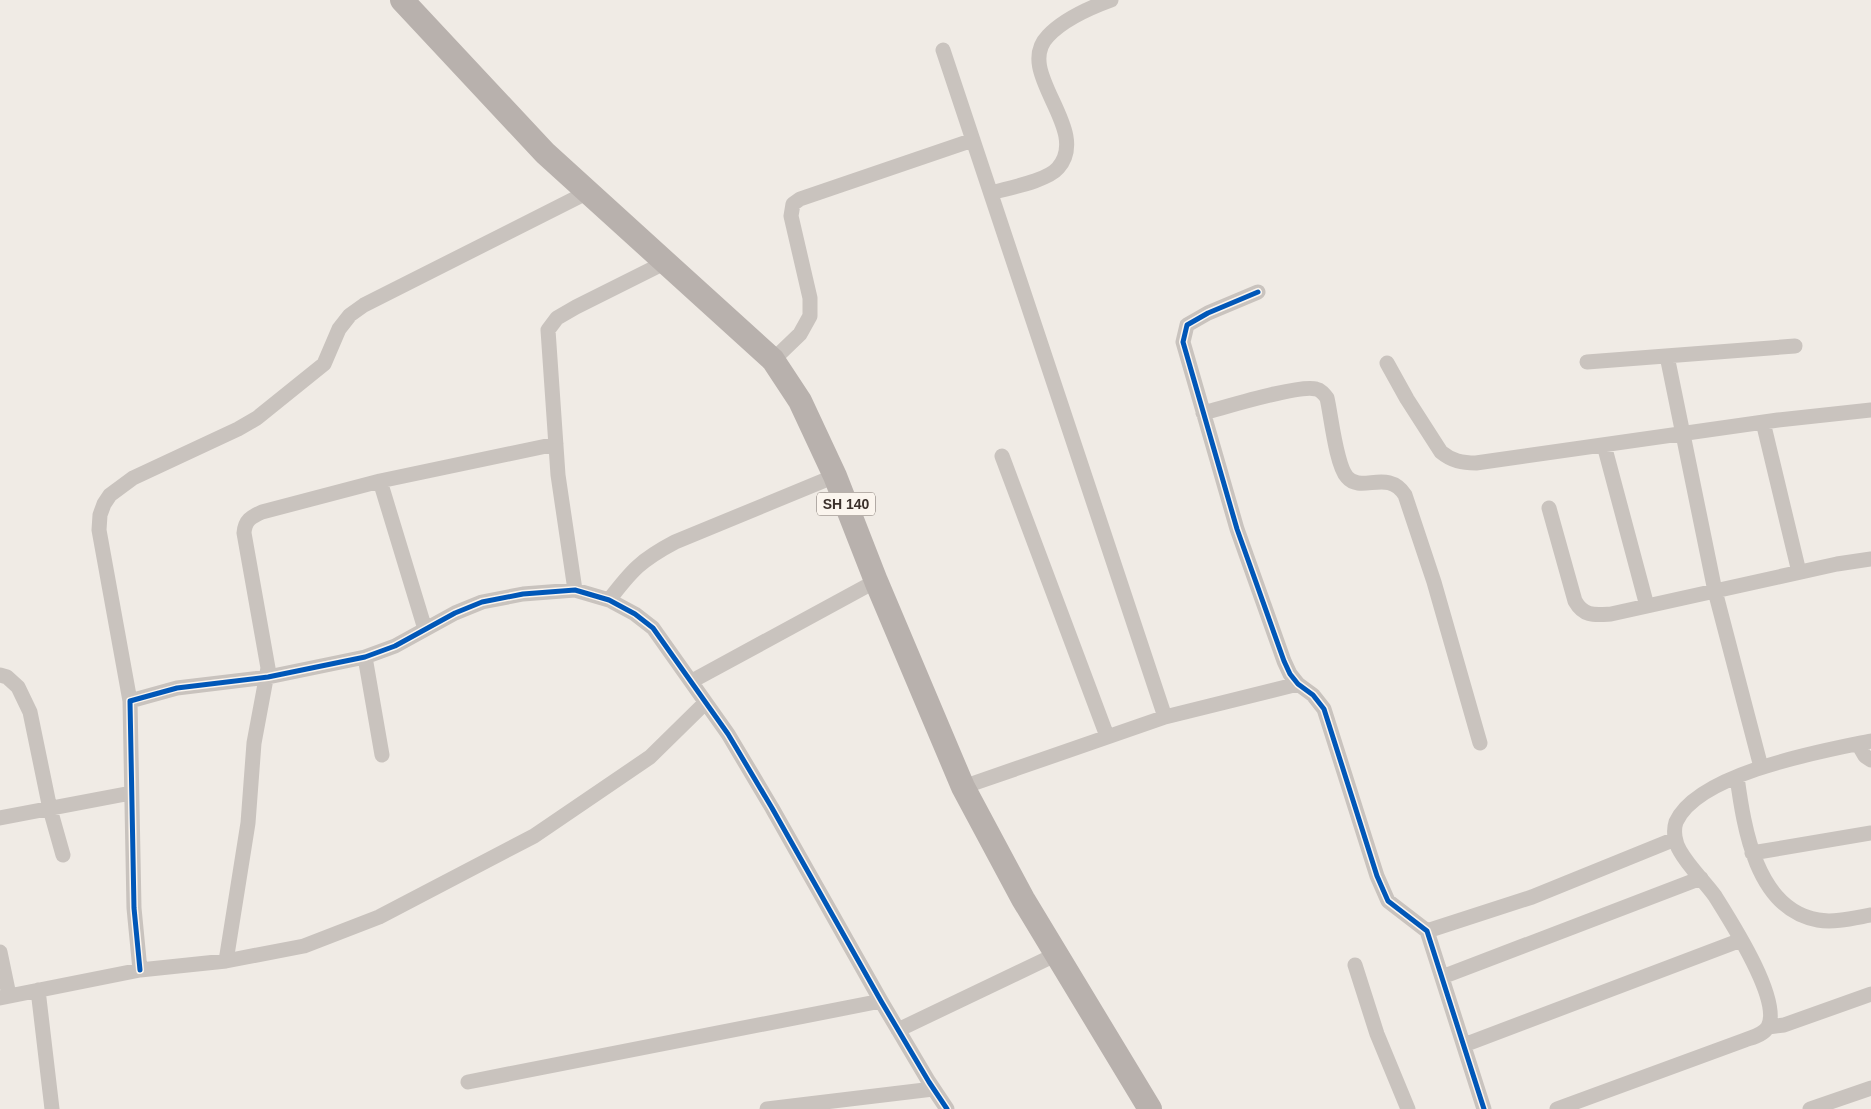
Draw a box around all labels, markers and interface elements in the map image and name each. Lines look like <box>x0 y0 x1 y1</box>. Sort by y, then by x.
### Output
road number: SH 140 <box>817 492 875 516</box>

